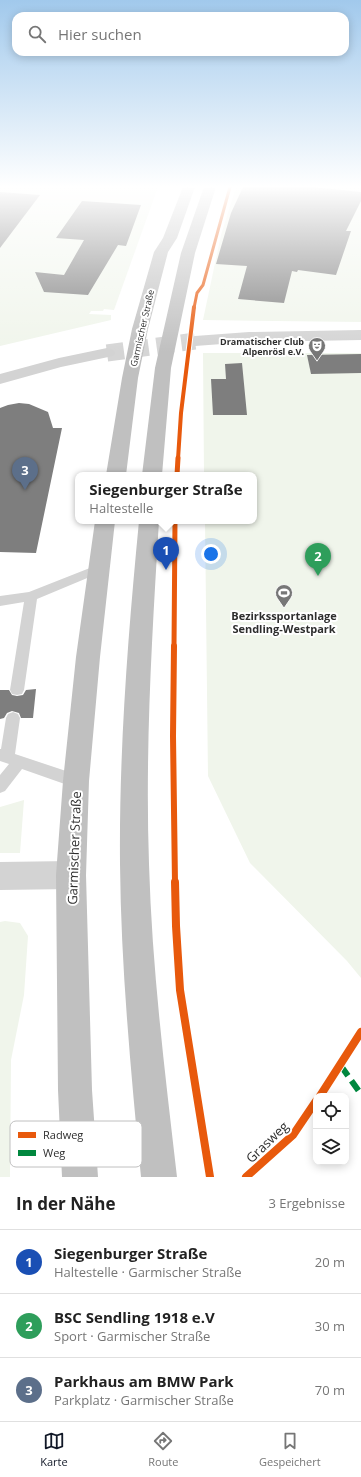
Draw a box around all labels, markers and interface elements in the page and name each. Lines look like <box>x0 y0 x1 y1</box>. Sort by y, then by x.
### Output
search box <box>12 12 349 56</box>
icon: search <box>26 23 48 45</box>
text: Hier suchen <box>58 24 142 44</box>
street label: Garmischer Straße <box>127 288 157 368</box>
place label: Dramatischer Club Alpenrösl e.V. <box>220 335 304 358</box>
theatre icon: Dramatischer Club Alpenrösl e.V. <box>307 336 327 361</box>
pin: 3 <box>12 457 38 490</box>
popup <box>75 472 257 524</box>
text: Siegenburger Straße <box>89 479 243 499</box>
text: Haltestelle <box>89 499 153 517</box>
pin: 1 <box>153 537 179 570</box>
pin: 2 <box>305 543 331 576</box>
your location <box>201 544 221 564</box>
sports icon: Bezirkssportanlage Sendling-Westpark <box>274 583 294 608</box>
place label: Bezirkssportanlage Sendling-Westpark <box>231 608 337 636</box>
street label: Garmischer Straße <box>63 791 85 905</box>
map controls <box>313 1093 349 1165</box>
button: locate <box>313 1093 349 1129</box>
street label: Grasweg <box>242 1117 292 1167</box>
legend <box>10 1121 142 1167</box>
text: Radweg <box>43 1127 83 1142</box>
button: layers <box>313 1129 349 1165</box>
text: Weg <box>43 1145 65 1160</box>
text: In der Nähe <box>16 1192 115 1215</box>
text: 3 Ergebnisse <box>268 1194 345 1212</box>
text: Siegenburger Straße <box>54 1243 207 1263</box>
text: 1 <box>25 1253 33 1271</box>
text: 20 m <box>315 1253 345 1271</box>
text: Haltestelle · Garmischer Straße <box>54 1263 242 1281</box>
text: BSC Sendling 1918 e.V <box>54 1307 215 1327</box>
text: 2 <box>25 1317 33 1335</box>
text: 30 m <box>315 1317 345 1335</box>
text: Sport · Garmischer Straße <box>54 1327 210 1345</box>
text: Parkhaus am BMW Park <box>54 1371 234 1391</box>
text: 3 <box>25 1381 33 1399</box>
text: 70 m <box>315 1381 345 1399</box>
text: Parkplatz · Garmischer Straße <box>54 1391 234 1409</box>
tab: Karte <box>40 1430 68 1469</box>
tab: Route <box>148 1430 178 1469</box>
tab: Gespeichert <box>259 1430 321 1469</box>

